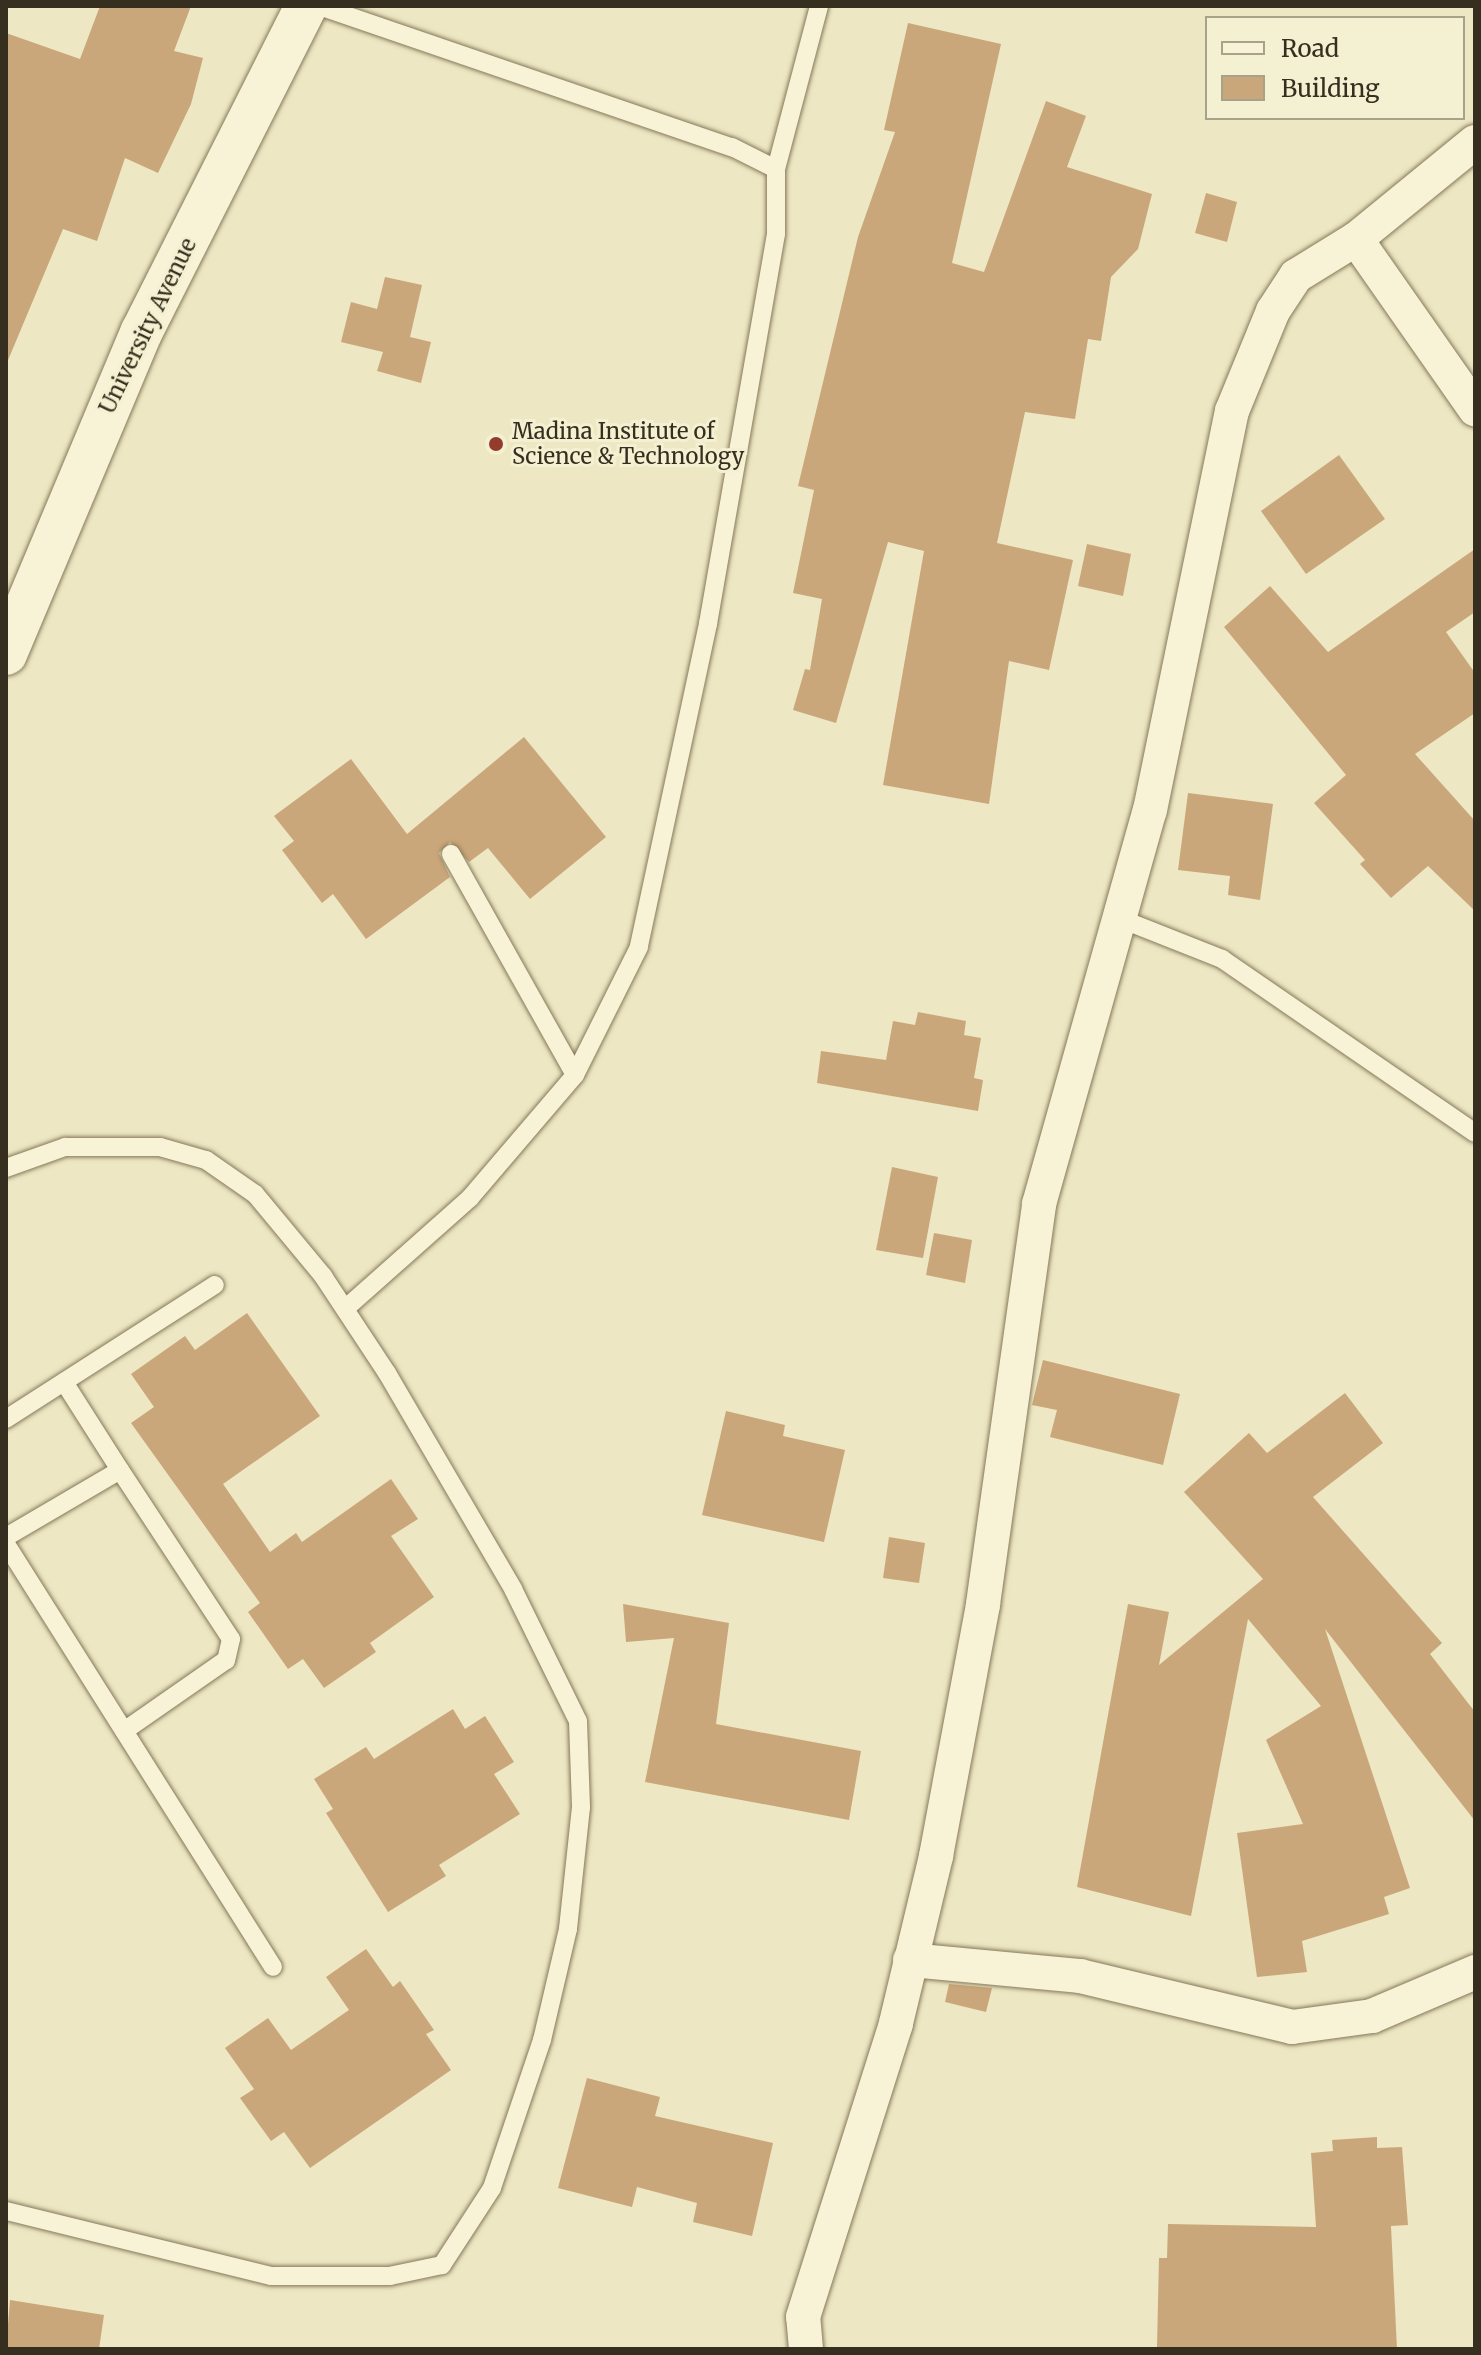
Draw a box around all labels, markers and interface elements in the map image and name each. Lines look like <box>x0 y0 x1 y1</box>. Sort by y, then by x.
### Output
legend <box>1205 16 1465 120</box>
text: Road <box>1281 33 1339 64</box>
text: Building <box>1281 73 1380 104</box>
street label: University Avenue <box>94 234 202 418</box>
place label: Madina Institute of Science & Technology <box>512 418 744 470</box>
marker: Madina Institute of Science & Technology <box>487 435 505 453</box>

